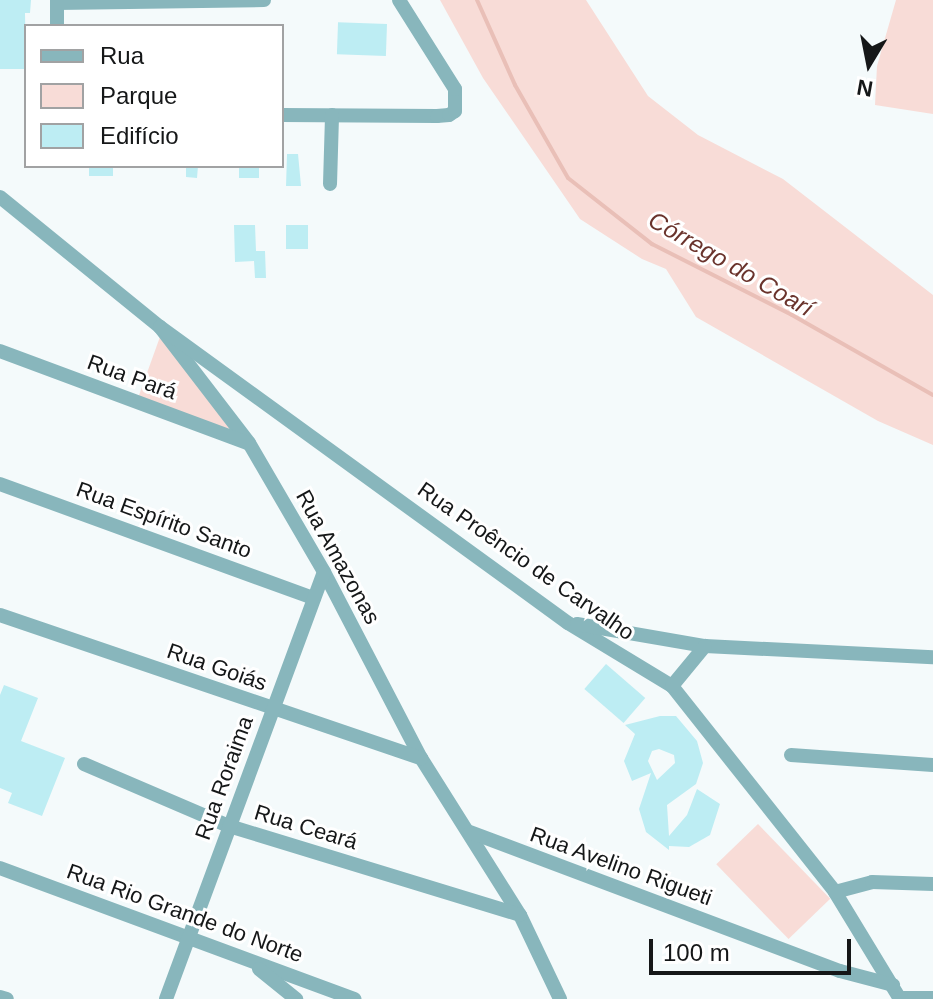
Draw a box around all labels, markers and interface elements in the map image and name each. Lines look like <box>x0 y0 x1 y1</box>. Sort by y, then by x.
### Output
legend <box>24 24 284 168</box>
north arrow <box>829 24 909 104</box>
text: Rua <box>100 42 144 69</box>
text: N <box>855 74 875 102</box>
text: Parque <box>100 82 177 109</box>
text: Edifício <box>100 122 179 149</box>
water label: Córrego do Coarí <box>644 205 818 323</box>
street label: Rua Pará <box>84 349 180 405</box>
street label: Rua Espírito Santo <box>73 476 255 564</box>
street label: Rua Proêncio de Carvalho <box>413 476 639 646</box>
street label: Rua Amazonas <box>290 485 386 629</box>
street label: Rua Goiás <box>164 638 270 696</box>
street label: Rua Roraima <box>189 713 259 843</box>
street label: Rua Ceará <box>251 799 361 855</box>
street label: Rua Avelino Rigueti <box>526 821 716 911</box>
street label: Rua Rio Grande do Norte <box>63 858 307 968</box>
scale bar <box>653 923 855 973</box>
text: 100 m <box>663 939 730 966</box>

